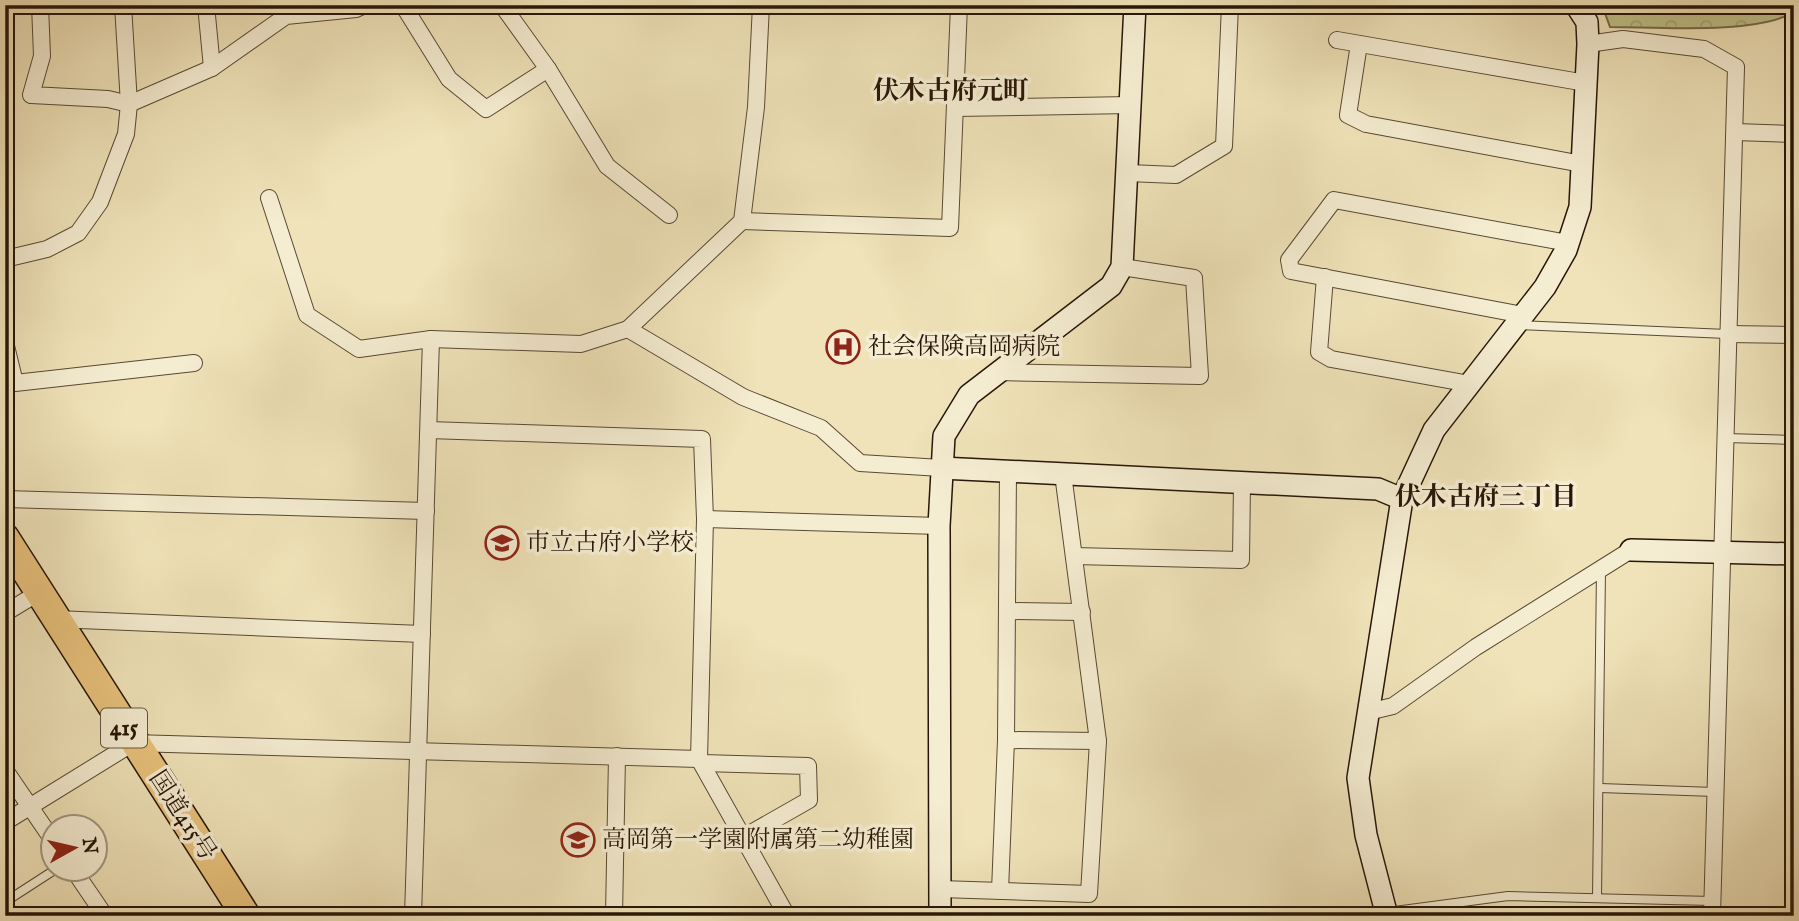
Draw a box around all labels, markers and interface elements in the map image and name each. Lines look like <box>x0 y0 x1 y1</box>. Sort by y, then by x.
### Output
district label: 伏木古府元町 <box>873 75 1029 108</box>
hospital icon: 社会保険高岡病院 <box>824 328 862 366</box>
place label: 社会保険高岡病院 <box>868 332 1060 363</box>
district label: 伏木古府三丁目 <box>1395 481 1577 514</box>
school or university icon: 市立古府小学校 <box>483 524 521 562</box>
place label: 市立古府小学校 <box>526 528 694 559</box>
road number: 415 <box>101 708 147 748</box>
street label: 国道415号 <box>141 765 223 867</box>
north arrow <box>38 813 108 883</box>
school or university icon: 高岡第一学園附属第二幼稚園 <box>559 821 597 859</box>
place label: 高岡第一学園附属第二幼稚園 <box>602 825 914 856</box>
text: N <box>76 835 102 856</box>

